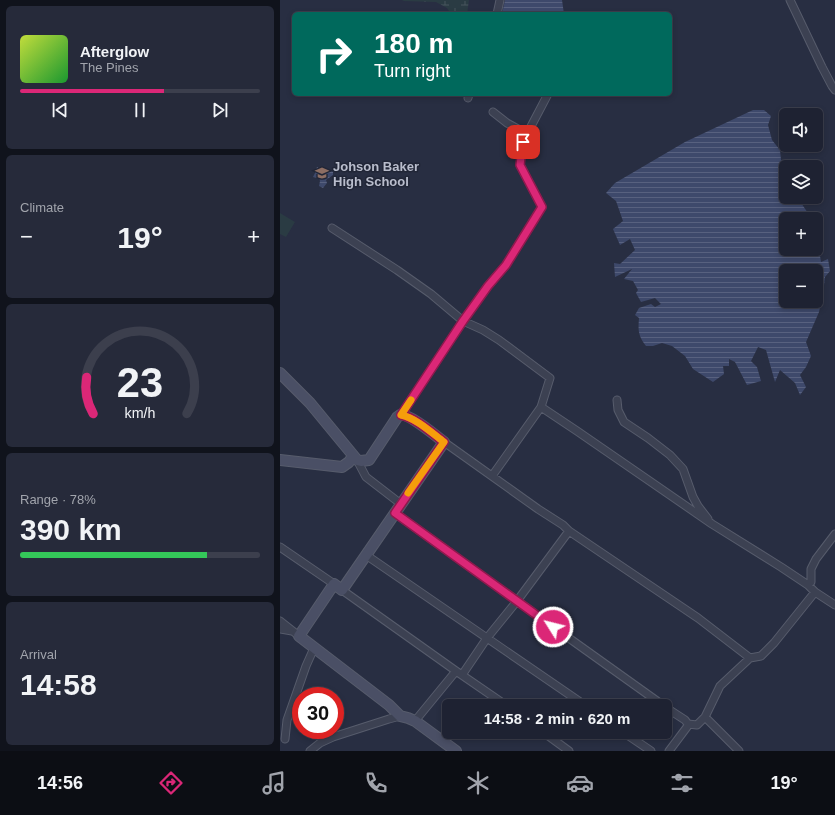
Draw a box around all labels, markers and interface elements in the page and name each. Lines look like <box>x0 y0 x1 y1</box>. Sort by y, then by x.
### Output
icon: right <box>308 28 360 80</box>
text: 180 m <box>374 28 453 59</box>
text: Afterglow <box>80 43 149 60</box>
text: The Pines <box>80 60 139 75</box>
text: Turn right <box>374 61 450 81</box>
icon: previous <box>49 99 71 121</box>
icon: pause <box>129 99 151 121</box>
icon: next <box>209 99 231 121</box>
map controls <box>779 108 823 308</box>
button: sound <box>779 108 823 152</box>
pin <box>506 125 540 159</box>
icon: arrive <box>512 131 534 153</box>
place label: Johson Baker High School <box>333 159 419 189</box>
button: layers <box>779 160 823 204</box>
school or university icon: Johson Baker High School <box>314 165 330 181</box>
text: Climate <box>20 200 64 215</box>
button: + <box>779 212 823 256</box>
text: 19° <box>117 221 163 254</box>
text: − <box>20 224 33 249</box>
text: + <box>247 224 260 249</box>
button: − <box>779 264 823 308</box>
text: 23 <box>117 358 163 405</box>
text: km/h <box>125 404 156 420</box>
text: Range · 78% <box>20 492 96 507</box>
text: 390 km <box>20 513 122 546</box>
position arrow <box>532 606 574 648</box>
text: Arrival <box>20 647 57 662</box>
text: 14:58 <box>20 668 97 701</box>
speed limit sign: 30 <box>292 687 344 739</box>
text: 14:58 · 2 min · 620 m <box>484 710 630 727</box>
icon: directions <box>157 769 185 797</box>
icon: music <box>260 769 288 797</box>
icon: phone <box>362 769 390 797</box>
icon: climate <box>464 769 492 797</box>
icon: car <box>566 769 594 797</box>
icon: filters <box>668 769 696 797</box>
text: 14:56 <box>37 773 83 793</box>
text: 19° <box>771 773 798 793</box>

